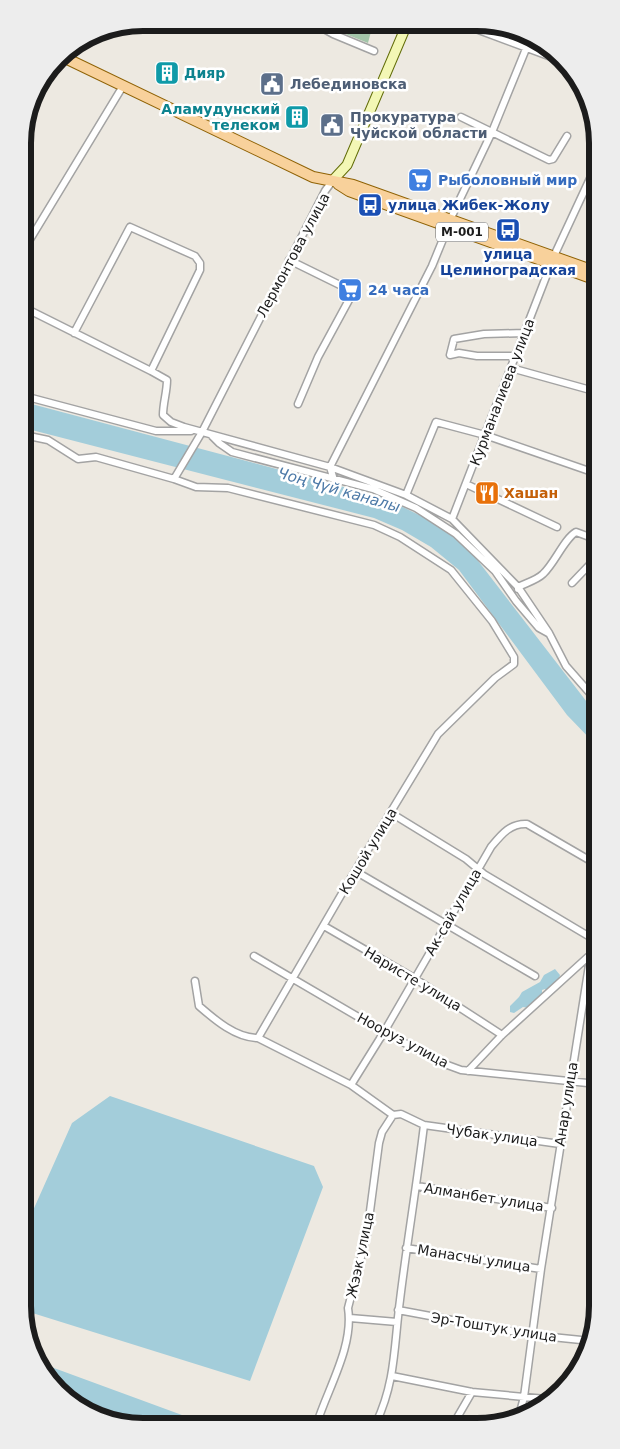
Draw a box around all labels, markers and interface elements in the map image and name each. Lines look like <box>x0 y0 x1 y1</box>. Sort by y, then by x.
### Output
building icon: Дияр <box>154 60 180 86</box>
place label: Дияр <box>184 65 225 81</box>
public building icon: Лебединовска <box>259 71 285 97</box>
place label: Лебединовска <box>290 76 407 92</box>
place label: Аламудунский телеком <box>161 101 280 133</box>
building icon: Аламудунский телеком <box>284 104 310 130</box>
place label: Прокуратура Чуйской области <box>350 109 488 141</box>
public building icon: Прокуратура Чуйской области <box>319 112 345 138</box>
supermarket icon: Рыболовный мир <box>407 167 433 193</box>
place label: Рыболовный мир <box>438 172 577 188</box>
street label: Лермонтова улица <box>253 190 333 320</box>
bus stop icon: улица Жибек-Жолу <box>357 192 383 218</box>
place label: улица Жибек-Жолу <box>388 197 550 213</box>
bus stop icon: улица Целиноградская <box>495 217 521 243</box>
road number: М-001 <box>436 222 488 242</box>
place label: улица Целиноградская <box>440 246 576 278</box>
supermarket icon: 24 часа <box>337 277 363 303</box>
place label: 24 часа <box>368 282 429 298</box>
street label: Курманалиева улица <box>467 316 537 468</box>
water label: Чоң Чүй каналы <box>276 464 402 516</box>
restaurant icon: Хашан <box>474 480 500 506</box>
place label: Хашан <box>504 485 558 501</box>
street label: Кошой улица <box>336 805 400 897</box>
street label: Ак-сай улица <box>422 866 484 958</box>
street label: Наристе улица <box>362 944 464 1014</box>
street label: Нооруз улица <box>355 1009 451 1071</box>
street label: Анар улица <box>551 1061 581 1147</box>
street label: Чубак улица <box>445 1121 539 1149</box>
street label: Алманбет улица <box>423 1180 545 1214</box>
street label: Жээк улица <box>343 1210 377 1300</box>
street label: Манасчы улица <box>416 1241 532 1275</box>
street label: Эр-Тоштук улица <box>430 1309 558 1345</box>

